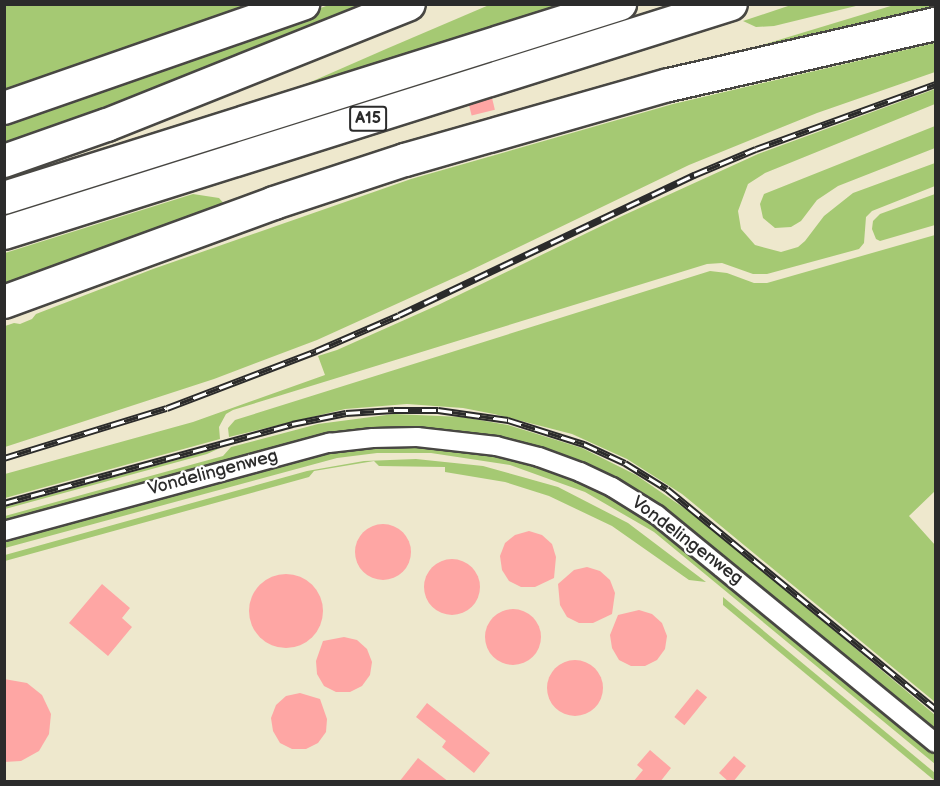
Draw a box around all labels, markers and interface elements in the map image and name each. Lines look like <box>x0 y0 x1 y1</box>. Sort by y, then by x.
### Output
road number: A15 <box>348 106 388 132</box>
street label: Vondelingenweg <box>146 445 280 501</box>
street label: Vondelingenweg <box>627 492 747 590</box>

